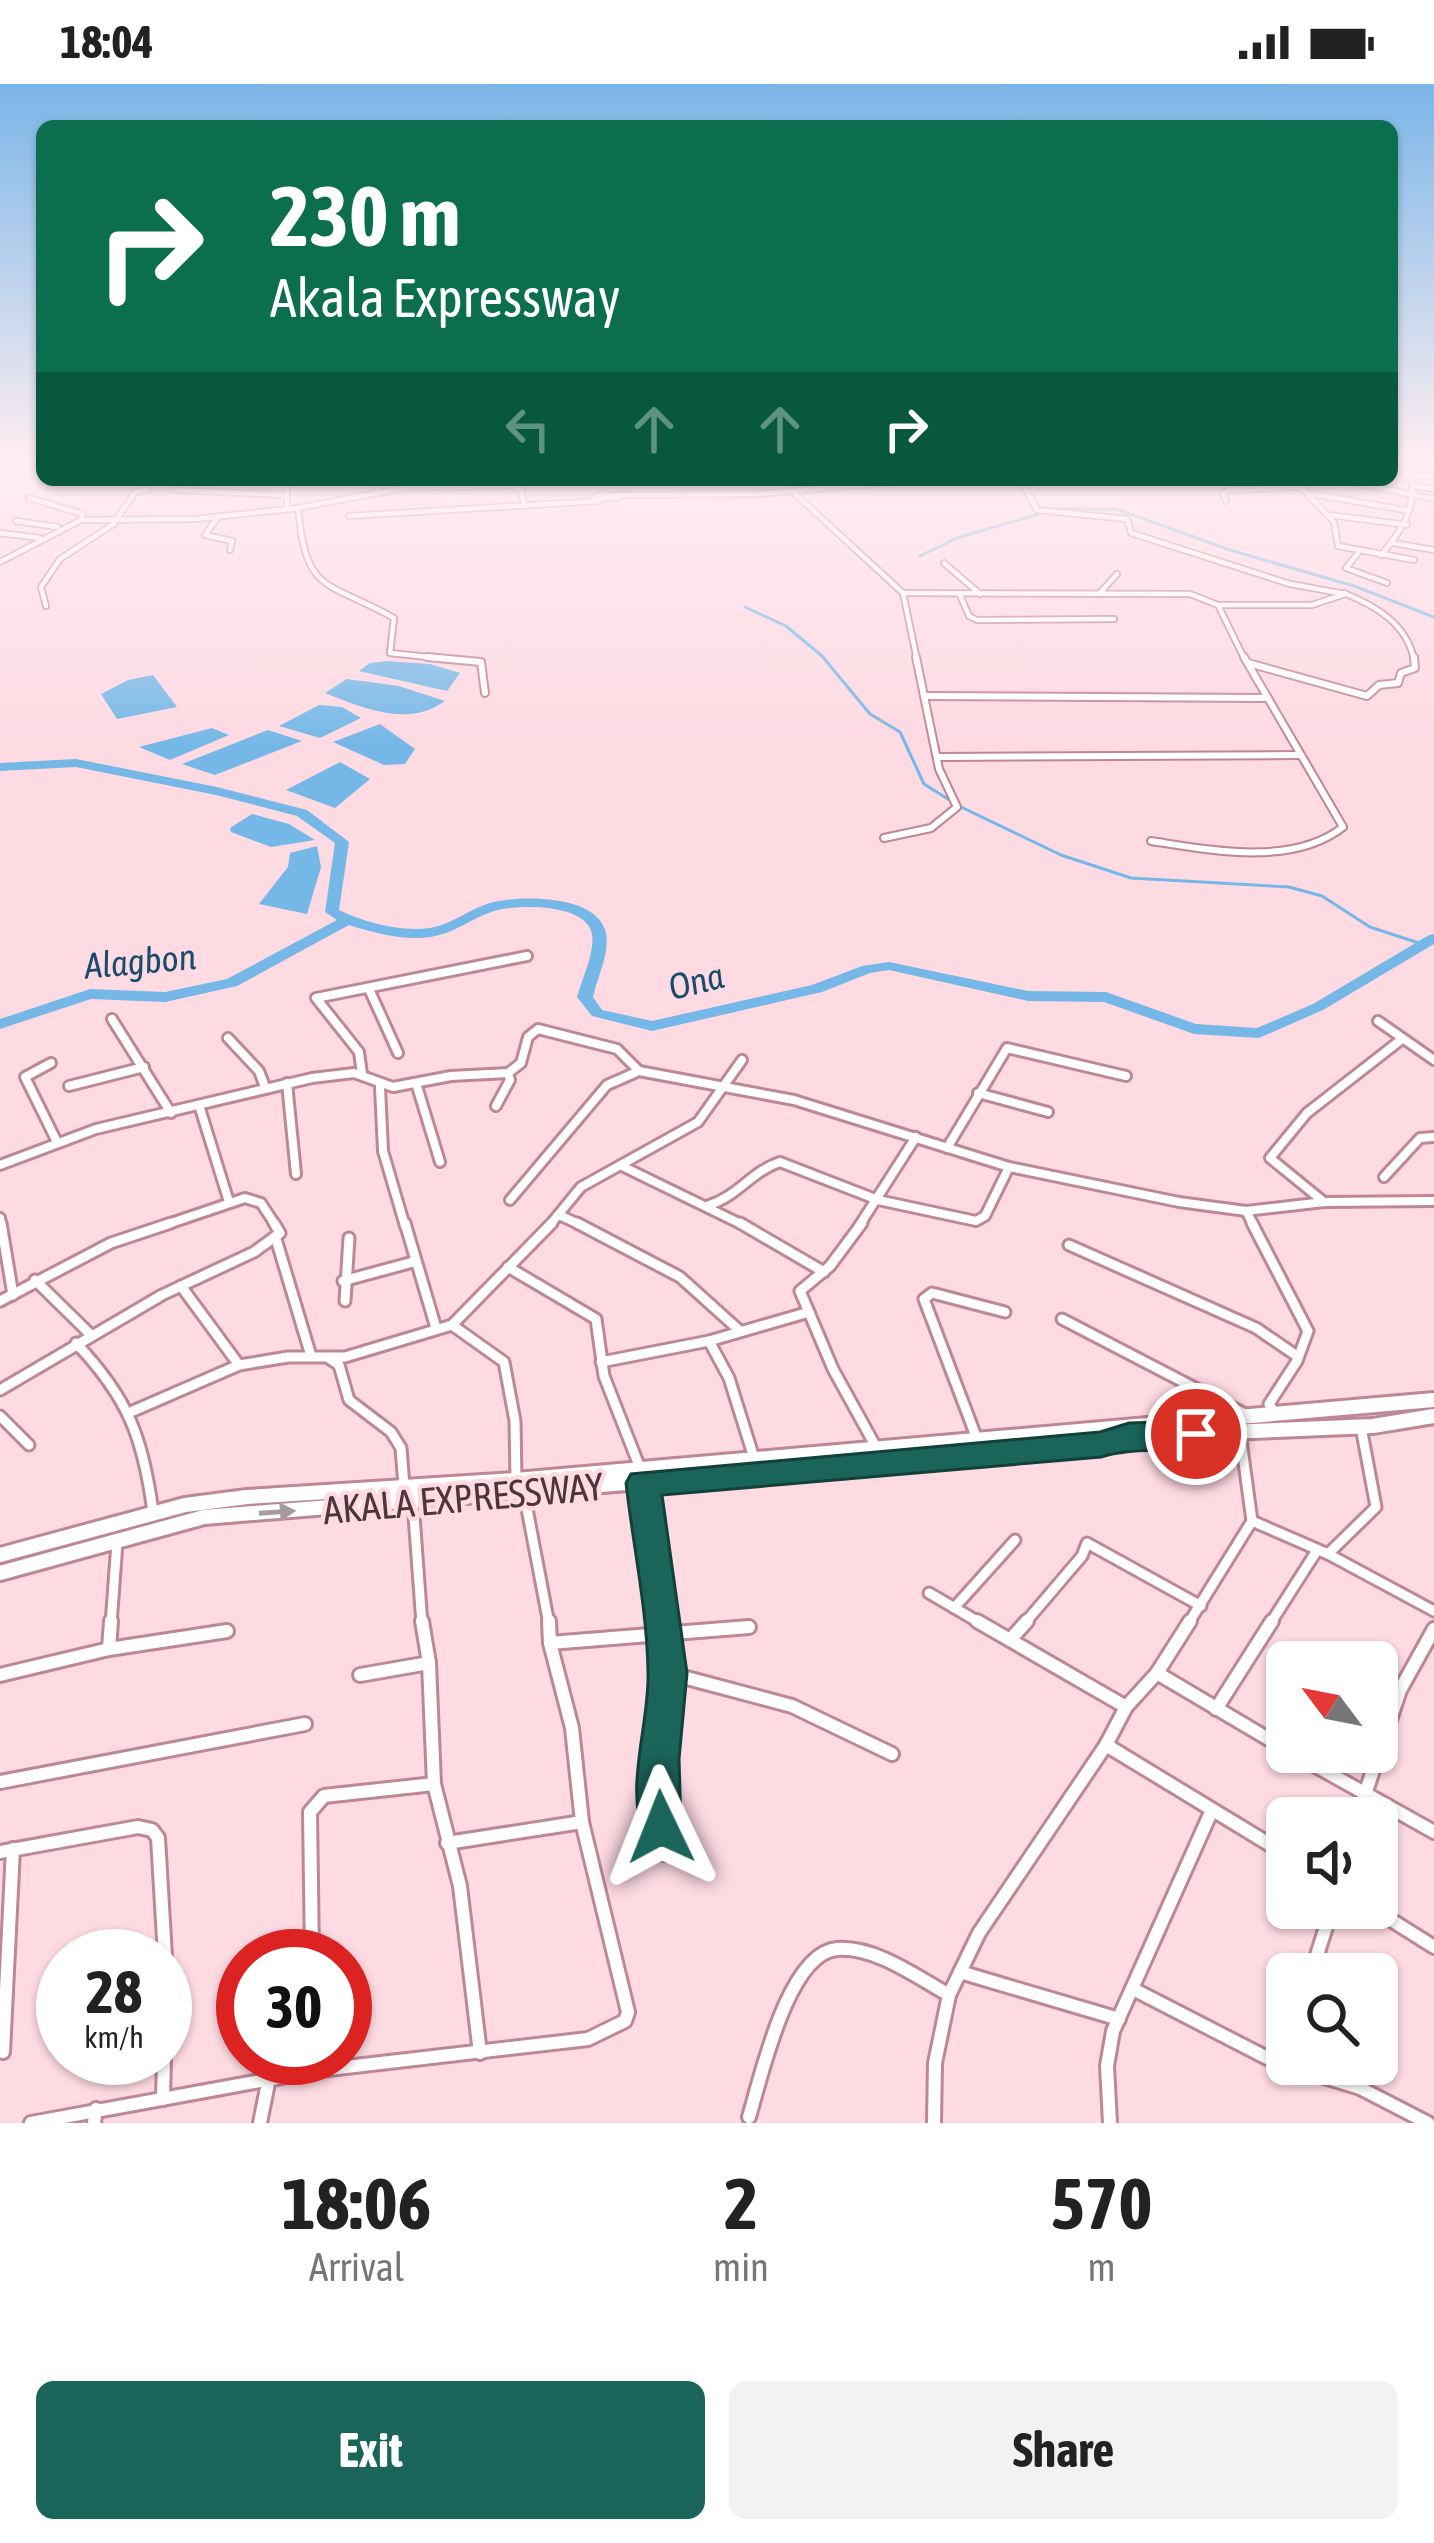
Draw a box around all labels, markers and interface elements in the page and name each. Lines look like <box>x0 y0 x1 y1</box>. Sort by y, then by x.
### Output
text: 18:04 <box>60 16 154 68</box>
icon: right <box>72 168 228 324</box>
text: 230 m <box>270 168 460 264</box>
text: Akala Expressway <box>270 267 620 328</box>
icon: left <box>495 396 561 462</box>
icon: ahead <box>621 396 687 462</box>
icon: ahead <box>747 396 813 462</box>
icon: right <box>873 396 939 462</box>
water label: Alagbon <box>81 935 198 987</box>
water label: Ona <box>664 954 728 1008</box>
pin <box>1145 1383 1247 1485</box>
icon: arrive <box>1163 1401 1229 1467</box>
street label: AKALA EXPRESSWAY <box>321 1464 606 1532</box>
one-way arrow <box>259 1503 296 1522</box>
north arrow <box>1266 1641 1398 1773</box>
map controls <box>1266 1641 1398 2085</box>
position arrow <box>598 1764 724 1890</box>
button: sound <box>1266 1797 1398 1929</box>
speed limit sign: 30 <box>216 1929 372 2085</box>
button: search <box>1266 1953 1398 2085</box>
text: 28 <box>86 1957 142 2026</box>
text: km/h <box>84 2020 144 2054</box>
text: 18:06 <box>282 2162 431 2244</box>
text: 2 <box>724 2162 758 2244</box>
text: 570 <box>1051 2162 1152 2244</box>
text: Arrival <box>309 2245 404 2289</box>
text: min <box>713 2245 769 2289</box>
text: m <box>1087 2245 1116 2289</box>
button: Exit <box>36 2381 705 2519</box>
button: Share <box>729 2381 1398 2519</box>

